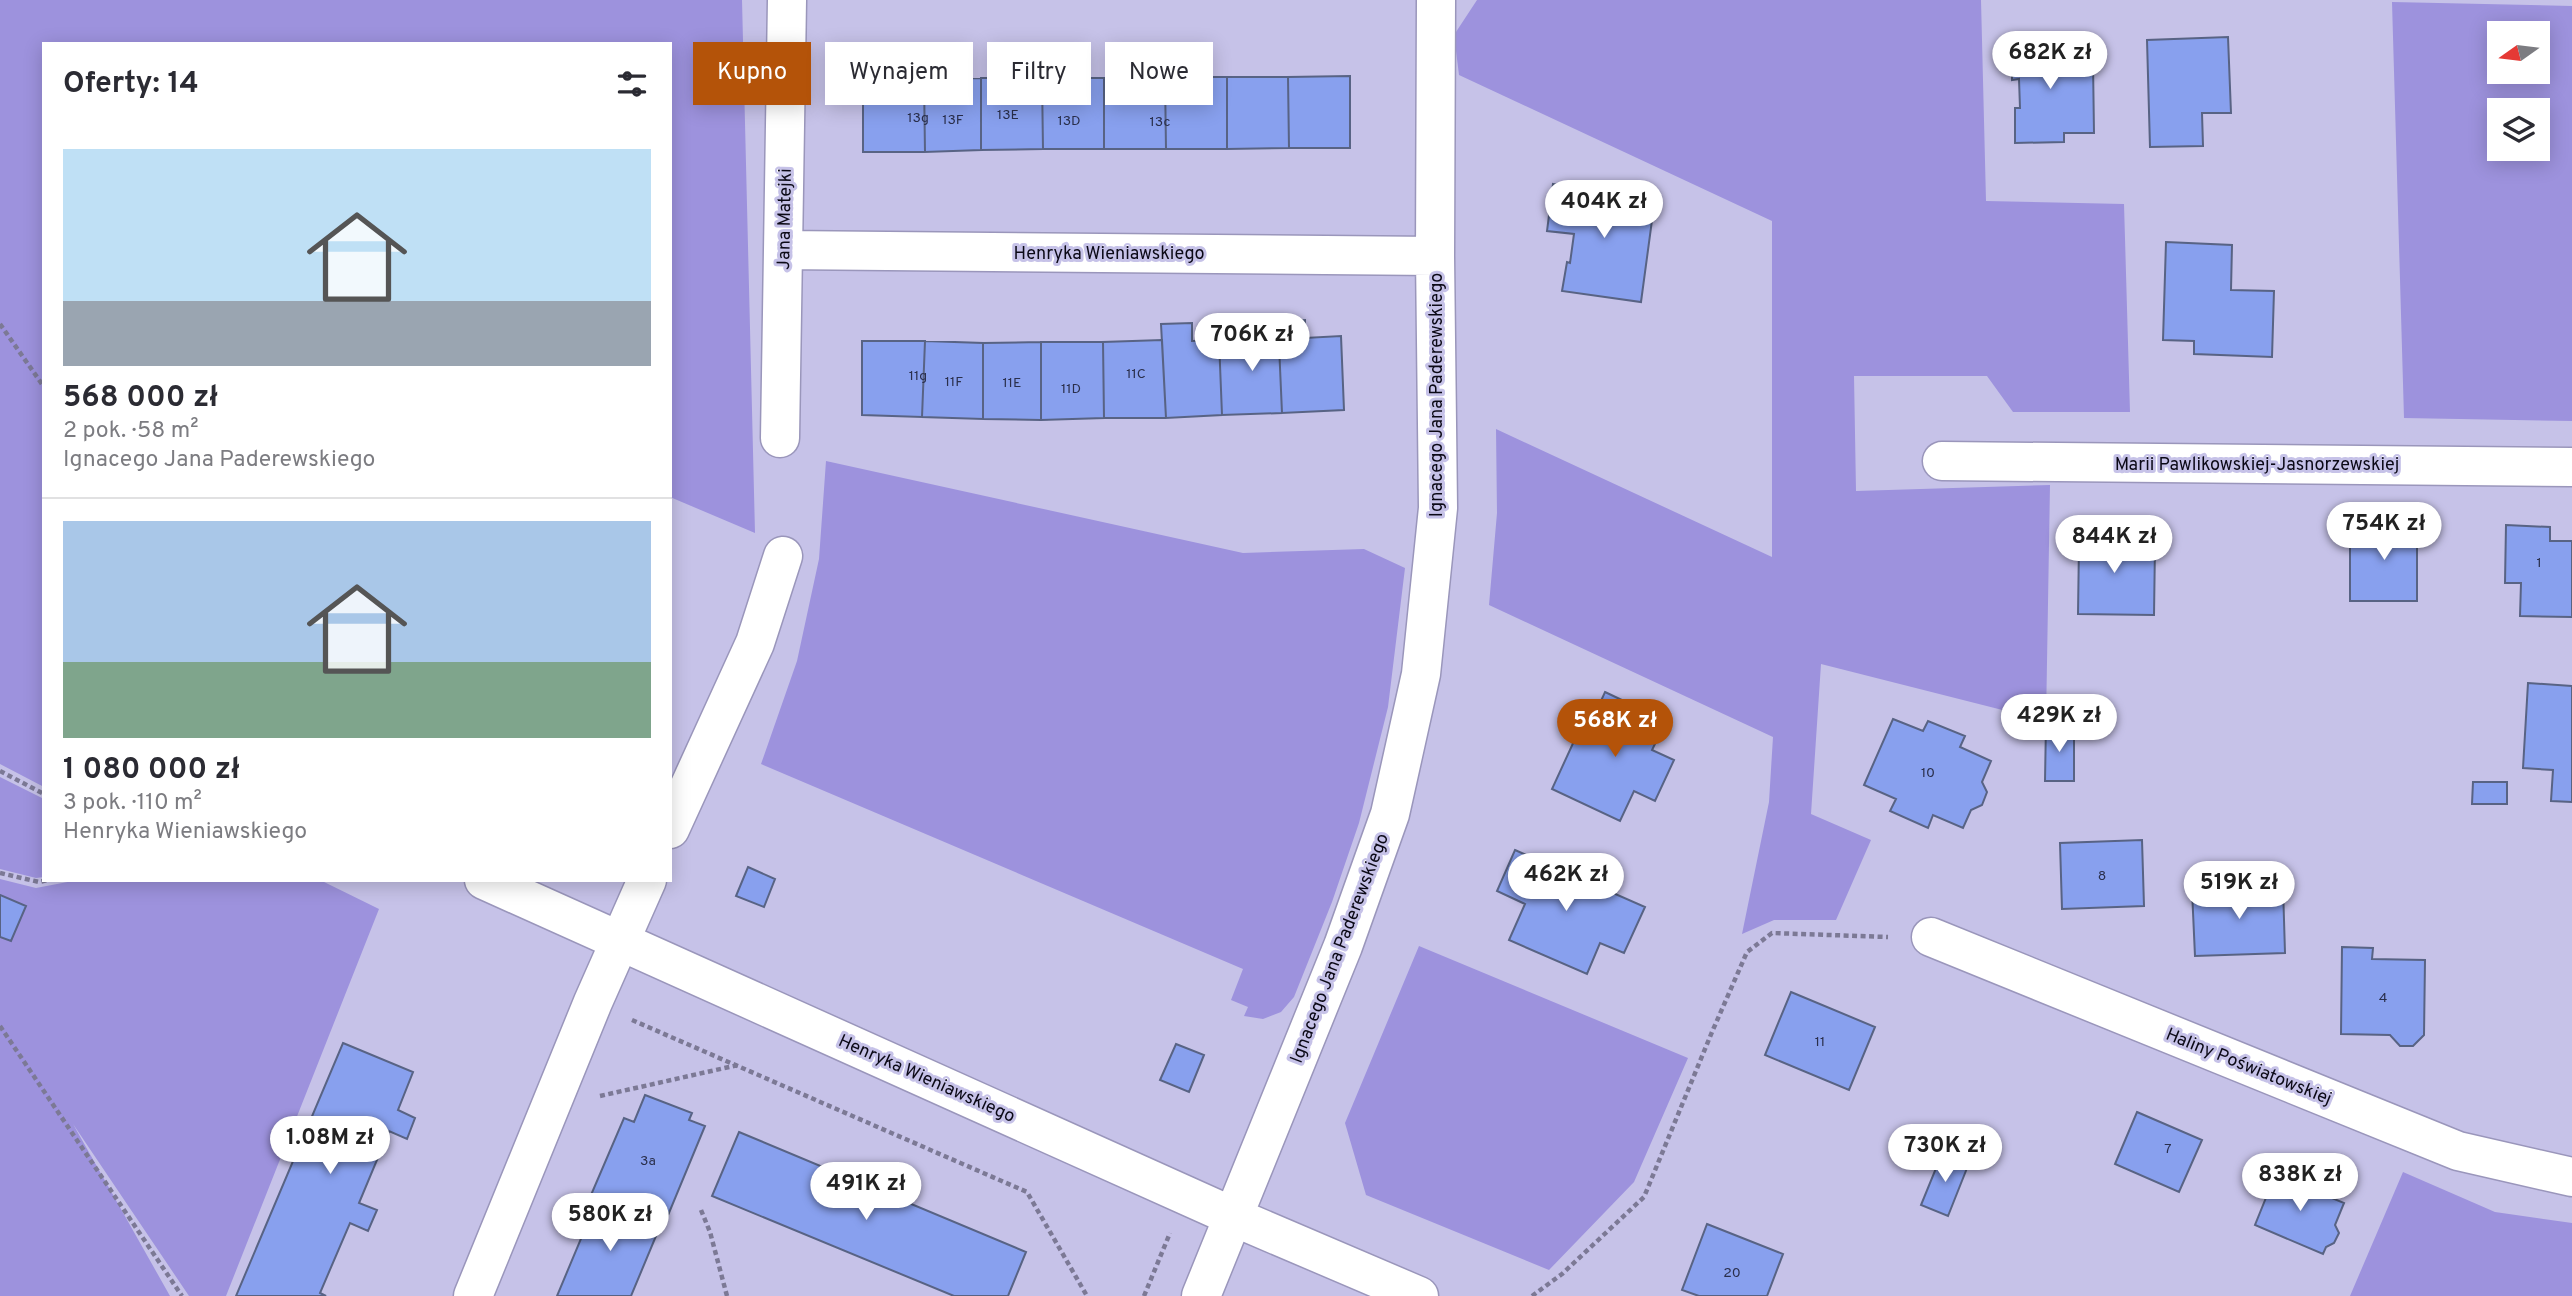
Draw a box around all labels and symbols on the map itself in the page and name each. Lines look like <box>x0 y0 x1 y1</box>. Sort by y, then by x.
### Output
north arrow <box>2487 21 2550 84</box>
pin: 682K zł <box>1985 32 2115 91</box>
house number: 13E <box>997 107 1019 124</box>
house number: 13g <box>907 110 929 127</box>
house number: 13F <box>942 112 964 129</box>
house number: 13D <box>1057 113 1081 130</box>
house number: 13c <box>1150 114 1170 131</box>
street label: Jana Matejki <box>773 168 798 270</box>
pin: 404K zł <box>1539 180 1669 240</box>
street label: Henryka Wieniawskiego <box>1014 243 1205 266</box>
street label: Ignacego Jana Paderewskiego <box>1426 273 1449 517</box>
pin: 706K zł <box>1187 314 1317 373</box>
house number: 11C <box>1126 366 1146 383</box>
house number: 11g <box>909 368 927 385</box>
house number: 11F <box>945 374 963 391</box>
house number: 11E <box>1003 375 1021 392</box>
house number: 11D <box>1061 381 1081 398</box>
street label: Marii Pawlikowskiej-Jasnorzewskiej <box>2115 454 2399 477</box>
pin: 754K zł <box>2319 503 2449 562</box>
pin: 844K zł <box>2049 516 2179 575</box>
house number: 1 <box>2536 555 2542 572</box>
pin: 429K zł <box>1994 694 2124 754</box>
pin: 568K zł <box>1550 700 1680 759</box>
house number: 10 <box>1921 765 1935 782</box>
street label: Ignacego Jana Paderewskiego <box>1286 830 1395 1067</box>
pin: 462K zł <box>1501 853 1631 913</box>
pin: 519K zł <box>2174 862 2304 921</box>
house number: 8 <box>2098 868 2106 885</box>
house number: 4 <box>2379 990 2387 1007</box>
street label: Haliny Poświatowskiej <box>2162 1024 2335 1111</box>
street label: Henryka Wieniawskiego <box>834 1030 1018 1129</box>
house number: 11 <box>1815 1034 1825 1051</box>
pin: 1.08M zł <box>258 1116 402 1176</box>
pin: 730K zł <box>1880 1124 2010 1184</box>
house number: 7 <box>2164 1141 2172 1158</box>
house number: 3a <box>640 1153 656 1170</box>
pin: 838K zł <box>2235 1154 2365 1213</box>
pin: 491K zł <box>801 1162 931 1222</box>
pin: 580K zł <box>545 1194 675 1253</box>
house number: 20 <box>1723 1265 1741 1282</box>

